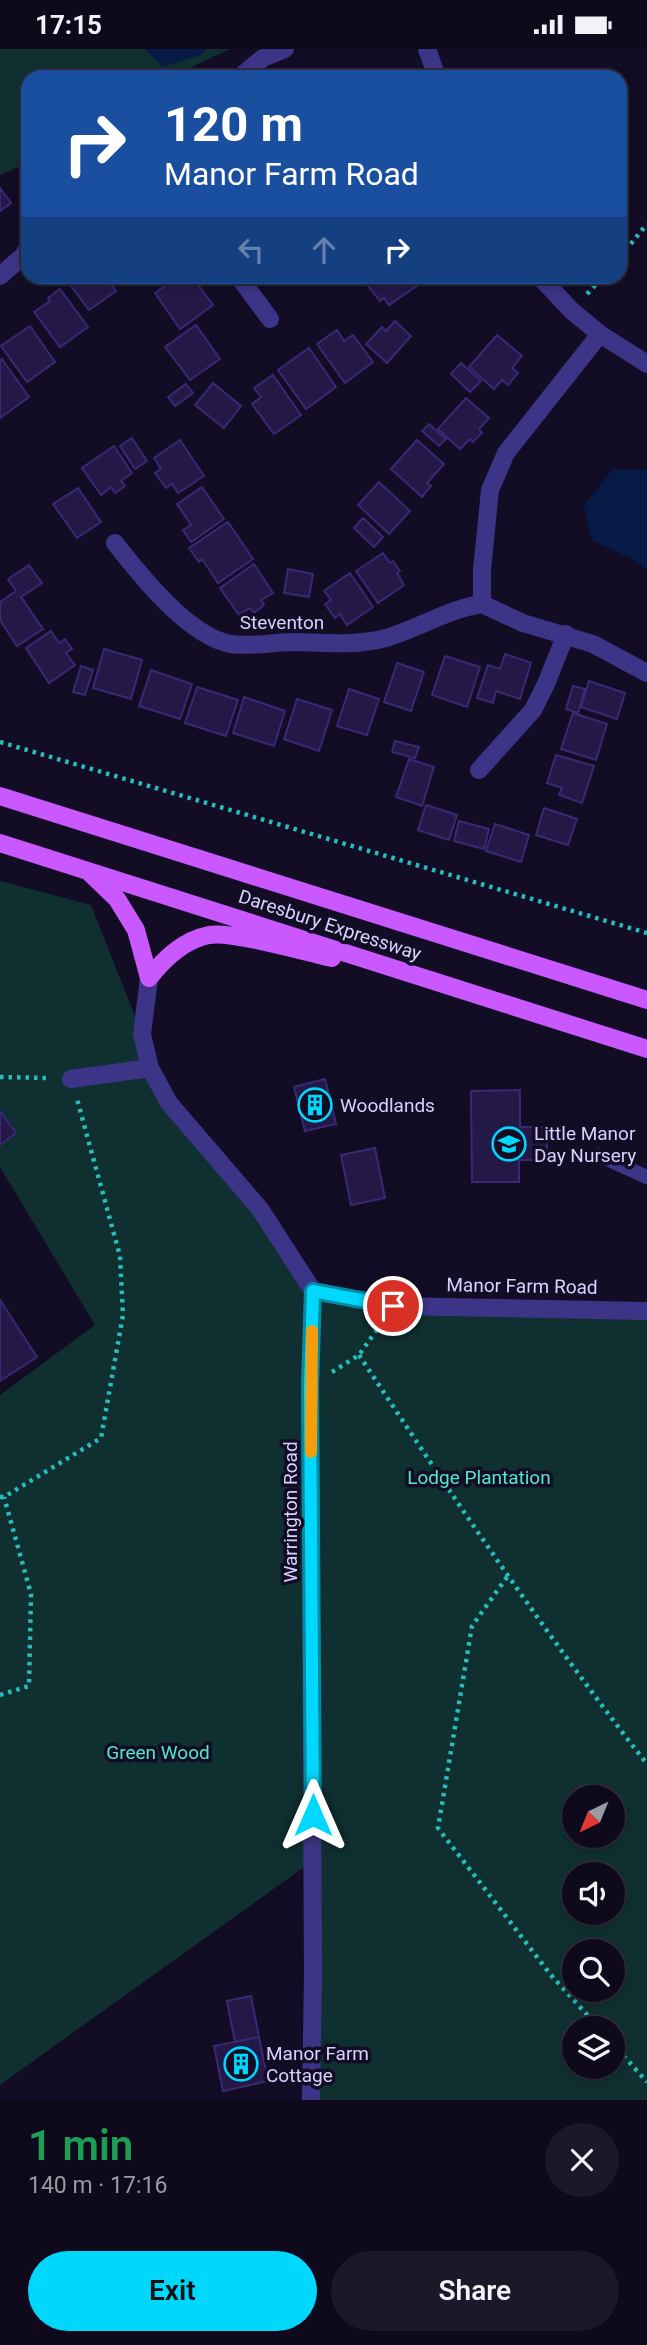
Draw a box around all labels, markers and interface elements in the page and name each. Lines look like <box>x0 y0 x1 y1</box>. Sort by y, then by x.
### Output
text: 17:15 <box>35 10 102 40</box>
text: 120 m <box>164 96 303 153</box>
icon: right <box>49 98 140 189</box>
text: Manor Farm Road <box>164 155 419 193</box>
icon: left <box>232 231 270 269</box>
icon: ahead <box>305 231 343 269</box>
icon: right <box>378 231 416 269</box>
street label: Steventon <box>240 611 324 634</box>
street label: Daresbury Expressway <box>236 885 424 965</box>
building icon: Woodlands <box>296 1086 334 1124</box>
place label: Woodlands <box>340 1094 435 1117</box>
place label: Little Manor Day Nursery <box>534 1122 636 1167</box>
school or university icon: Little Manor Day Nursery <box>490 1125 528 1163</box>
street label: Manor Farm Road <box>446 1273 598 1299</box>
pin <box>363 1276 423 1336</box>
icon: arrive <box>374 1287 412 1325</box>
street label: Warrington Road <box>279 1441 302 1583</box>
park label: Lodge Plantation <box>407 1466 551 1489</box>
park label: Green Wood <box>106 1741 210 1764</box>
position arrow <box>276 1778 350 1852</box>
north arrow <box>562 1785 625 1848</box>
map controls <box>562 1785 625 2079</box>
button: sound <box>562 1862 625 1925</box>
button: search <box>562 1939 625 2002</box>
button: layers <box>562 2016 625 2079</box>
place label: Manor Farm Cottage <box>266 2042 369 2087</box>
building icon: Manor Farm Cottage <box>222 2045 260 2083</box>
text: 1 min <box>28 2121 133 2170</box>
button: close <box>545 2123 619 2197</box>
text: 140 m · 17:16 <box>28 2172 167 2199</box>
button: Exit <box>28 2251 317 2331</box>
button: Share <box>331 2251 619 2331</box>

